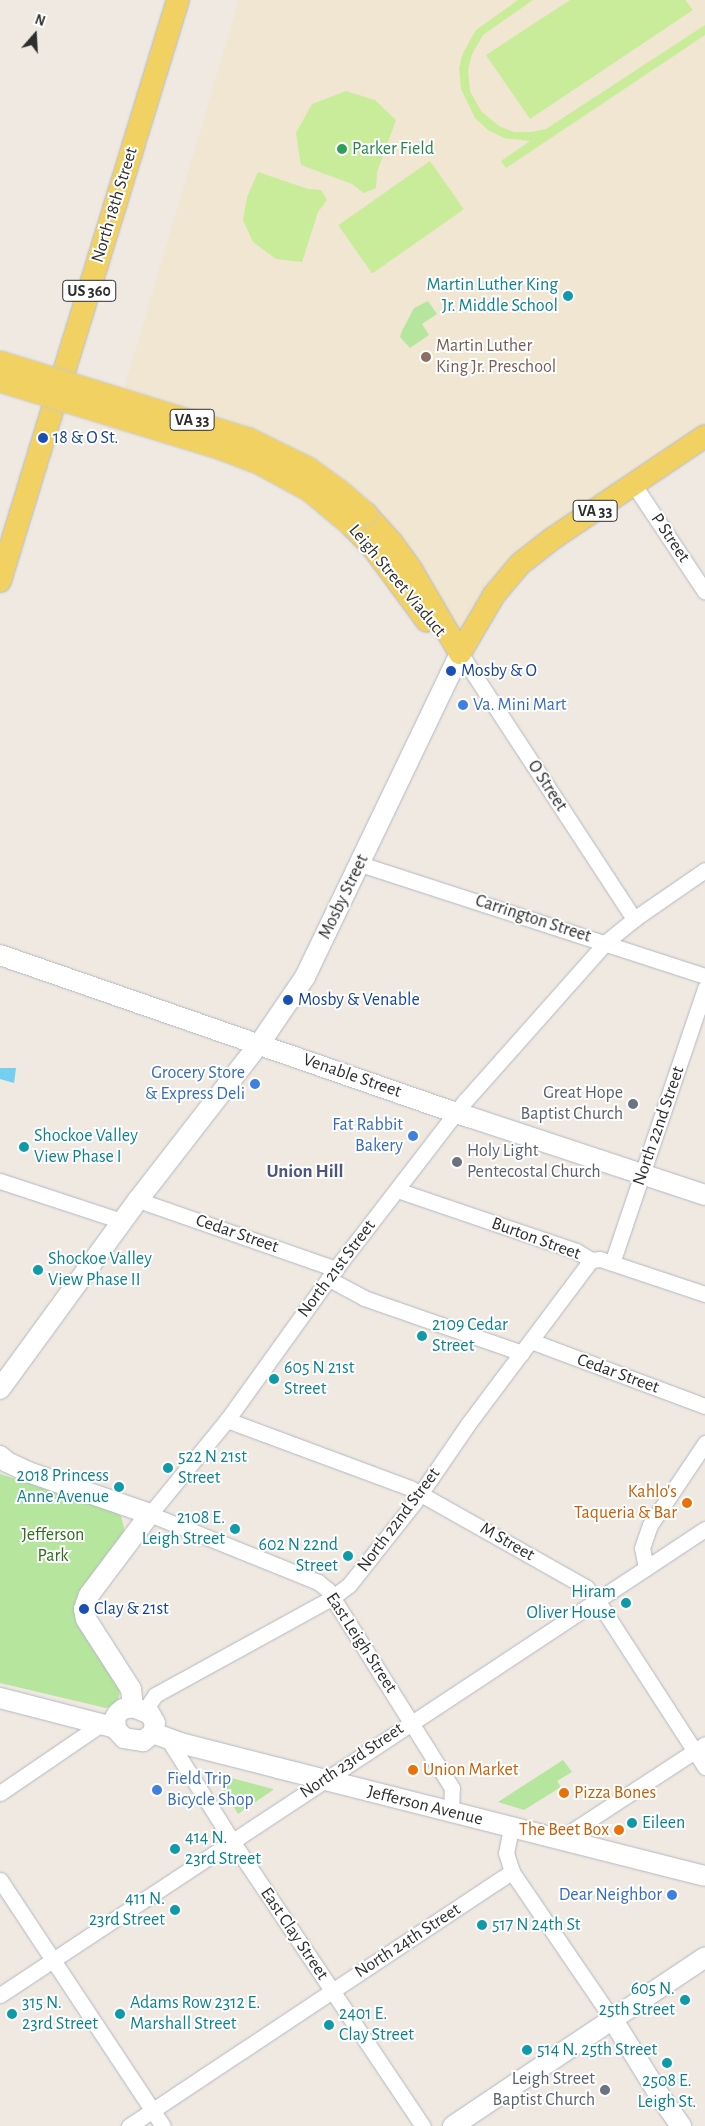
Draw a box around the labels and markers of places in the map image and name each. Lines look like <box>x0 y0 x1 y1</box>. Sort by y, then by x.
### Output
place label: Parker Field <box>352 138 434 160</box>
marker: Parker Field <box>336 143 348 155</box>
place label: Martin Luther King Jr. Middle School <box>427 275 558 318</box>
marker: Martin Luther King Jr. Middle School <box>562 290 574 302</box>
place label: Martin Luther King Jr. Preschool <box>436 336 556 378</box>
marker: Martin Luther King Jr. Preschool <box>420 351 432 363</box>
place label: 18 & O St. <box>53 427 118 449</box>
marker: 18 & O St. <box>37 432 49 444</box>
place label: Mosby & O <box>461 660 537 682</box>
marker: Mosby & O <box>445 665 457 677</box>
place label: Va. Mini Mart <box>473 694 566 716</box>
marker: Va. Mini Mart <box>457 699 469 711</box>
place label: Mosby & Venable <box>298 989 420 1011</box>
marker: Mosby & Venable <box>282 994 294 1006</box>
place label: Grocery Store & Express Deli <box>145 1063 245 1106</box>
marker: Grocery Store & Express Deli <box>249 1078 261 1090</box>
place label: Great Hope Baptist Church <box>521 1083 623 1126</box>
marker: Great Hope Baptist Church <box>627 1098 639 1110</box>
place label: Fat Rabbit Bakery <box>332 1115 403 1158</box>
place label: Shockoe Valley View Phase I <box>34 1126 138 1168</box>
marker: Fat Rabbit Bakery <box>407 1130 419 1142</box>
marker: Shockoe Valley View Phase I <box>18 1141 30 1153</box>
place label: Holy Light Pentecostal Church <box>467 1141 601 1184</box>
marker: Holy Light Pentecostal Church <box>451 1156 463 1168</box>
place label: Shockoe Valley View Phase II <box>48 1249 152 1292</box>
marker: Shockoe Valley View Phase II <box>32 1264 44 1276</box>
place label: 2109 Cedar Street <box>432 1315 508 1358</box>
marker: 2109 Cedar Street <box>416 1330 428 1342</box>
place label: 605 N 21st Street <box>284 1358 355 1400</box>
marker: 605 N 21st Street <box>268 1373 280 1385</box>
place label: 522 N 21st Street <box>178 1447 247 1490</box>
marker: 522 N 21st Street <box>162 1462 174 1474</box>
place label: 2018 Princess Anne Avenue <box>16 1466 109 1508</box>
marker: 2018 Princess Anne Avenue <box>113 1481 125 1493</box>
place label: Kahlo's Taqueria & Bar <box>574 1482 677 1525</box>
marker: Kahlo's Taqueria & Bar <box>681 1497 693 1509</box>
place label: 2108 E. Leigh Street <box>142 1508 225 1550</box>
marker: 2108 E. Leigh Street <box>229 1523 241 1535</box>
place label: 602 N 22nd Street <box>259 1535 338 1578</box>
marker: 602 N 22nd Street <box>342 1550 354 1562</box>
place label: Hiram Oliver House <box>526 1582 616 1625</box>
marker: Hiram Oliver House <box>620 1597 632 1609</box>
place label: Clay & 21st <box>94 1598 169 1620</box>
marker: Clay & 21st <box>78 1603 90 1615</box>
place label: Union Market <box>423 1759 518 1781</box>
marker: Union Market <box>407 1764 419 1776</box>
place label: Field Trip Bicycle Shop <box>167 1769 254 1812</box>
place label: Pizza Bones <box>574 1782 656 1804</box>
marker: Field Trip Bicycle Shop <box>151 1784 163 1796</box>
marker: Pizza Bones <box>558 1787 570 1799</box>
place label: Eileen <box>642 1812 685 1834</box>
marker: Eileen <box>626 1817 638 1829</box>
place label: The Beet Box <box>519 1819 609 1841</box>
marker: The Beet Box <box>613 1824 625 1836</box>
place label: 414 N. 23rd Street <box>185 1828 261 1870</box>
marker: 414 N. 23rd Street <box>169 1843 181 1855</box>
place label: Dear Neighbor <box>559 1884 662 1906</box>
place label: 411 N. 23rd Street <box>89 1889 165 1932</box>
marker: Dear Neighbor <box>666 1889 678 1901</box>
marker: 411 N. 23rd Street <box>169 1904 181 1916</box>
place label: 517 N 24th St <box>492 1914 581 1936</box>
marker: 517 N 24th St <box>476 1919 488 1931</box>
place label: 605 N. 25th Street <box>599 1979 675 2022</box>
place label: 315 N. 23rd Street <box>22 1993 98 2036</box>
place label: Adams Row 2312 E. Marshall Street <box>130 1993 260 2036</box>
marker: 605 N. 25th Street <box>679 1994 691 2006</box>
place label: 2401 E. Clay Street <box>339 2004 414 2046</box>
marker: 315 N. 23rd Street <box>6 2008 18 2020</box>
marker: Adams Row 2312 E. Marshall Street <box>114 2008 126 2020</box>
marker: 2401 E. Clay Street <box>323 2019 335 2031</box>
place label: 514 N. 25th Street <box>537 2039 657 2061</box>
marker: 514 N. 25th Street <box>521 2044 533 2056</box>
marker: 2508 E. Leigh St. <box>661 2057 673 2069</box>
place label: Leigh Street Baptist Church <box>493 2069 595 2112</box>
place label: 2508 E. Leigh St. <box>638 2071 696 2114</box>
marker: Leigh Street Baptist Church <box>599 2084 611 2096</box>

